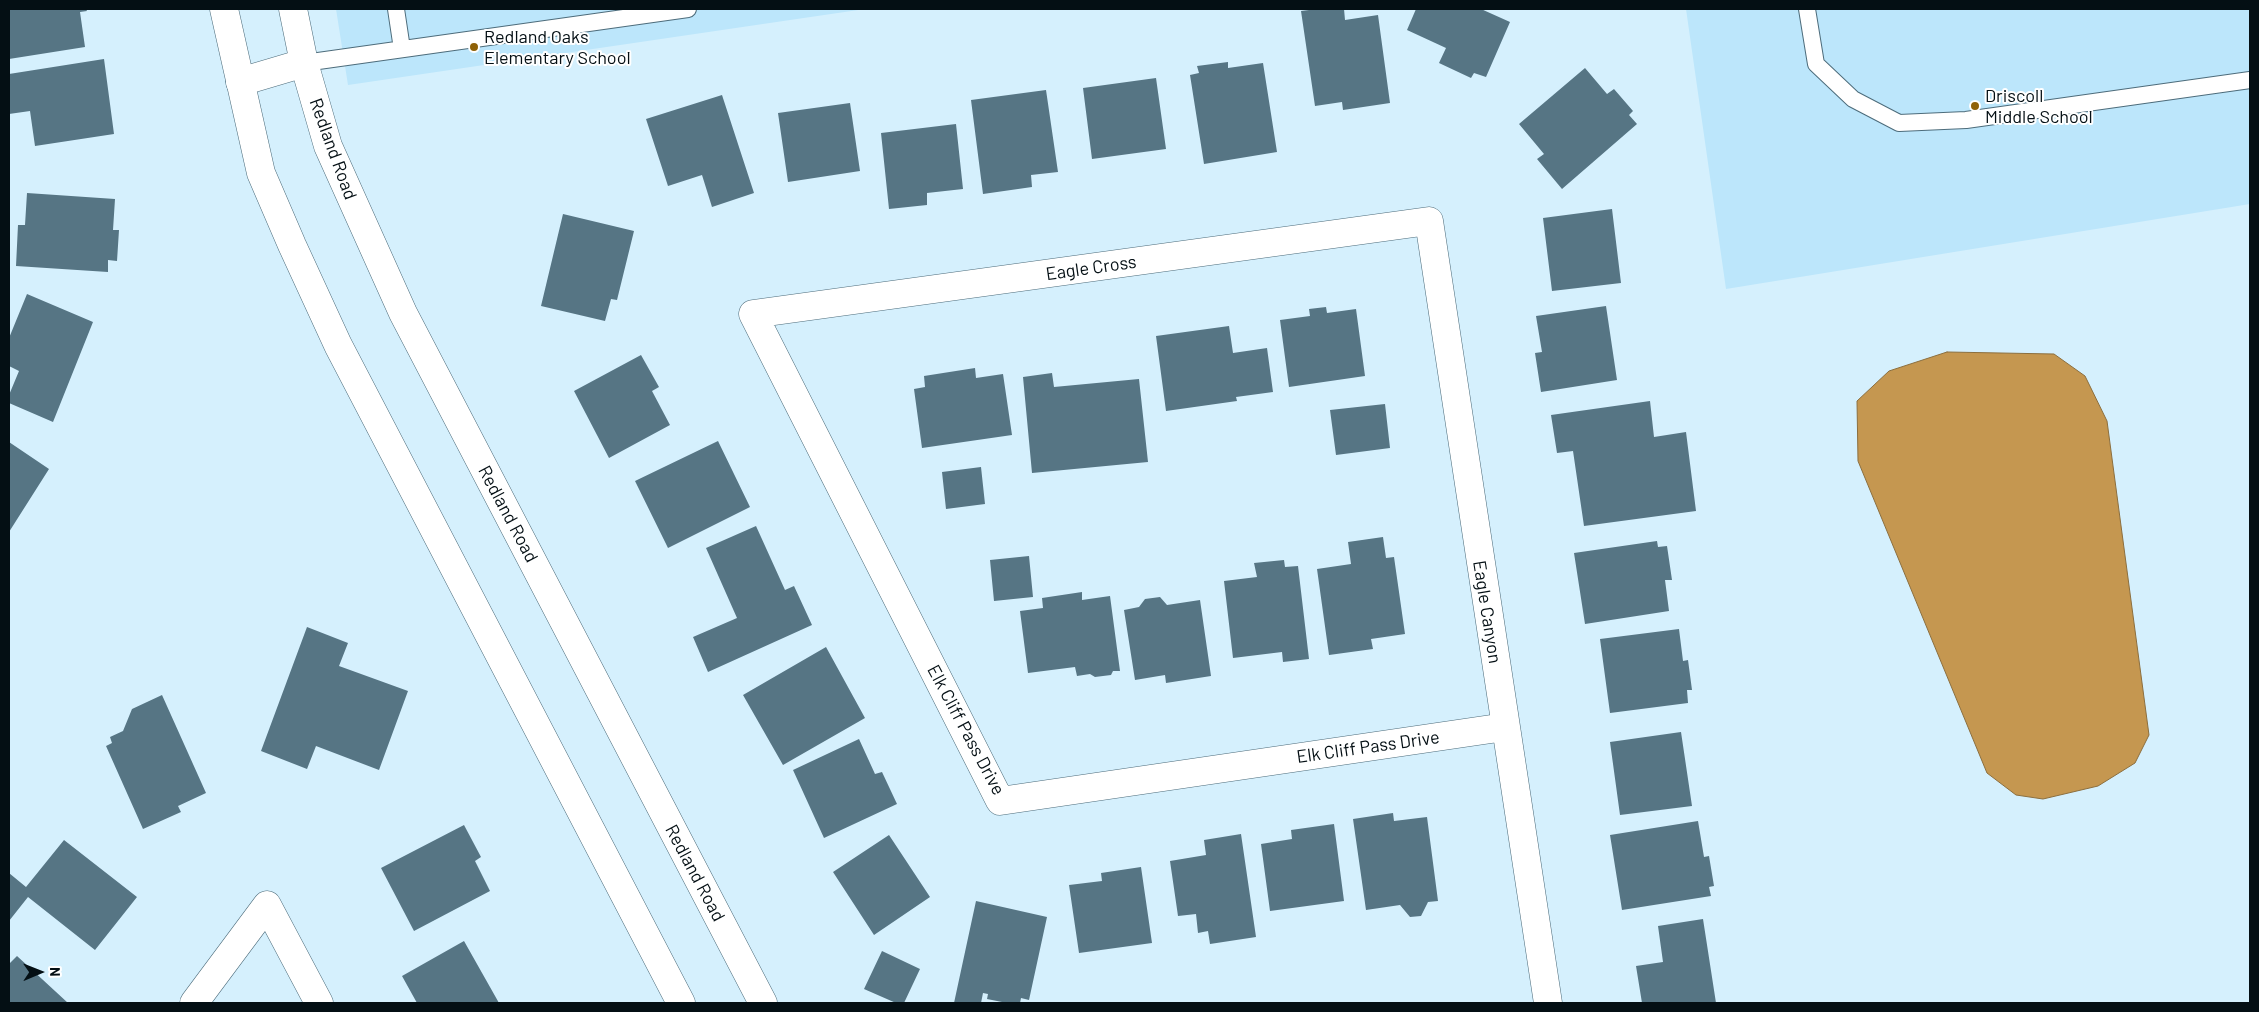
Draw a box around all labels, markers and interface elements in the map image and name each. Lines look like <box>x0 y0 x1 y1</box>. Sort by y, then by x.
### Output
place label: Redland Oaks Elementary School <box>484 26 631 68</box>
marker: Redland Oaks Elementary School <box>468 41 480 53</box>
place label: Driscoll Middle School <box>1985 85 2093 128</box>
street label: Redland Road <box>305 95 361 203</box>
marker: Driscoll Middle School <box>1969 100 1981 112</box>
street label: Eagle Cross <box>1044 251 1138 285</box>
street label: Redland Road <box>473 462 543 566</box>
street label: Eagle Canyon <box>1468 559 1506 665</box>
street label: Elk Cliff Pass Drive <box>923 661 1009 799</box>
street label: Elk Cliff Pass Drive <box>1295 726 1441 768</box>
street label: Redland Road <box>660 821 730 925</box>
north arrow <box>15 947 65 997</box>
text: N <box>47 967 64 977</box>

